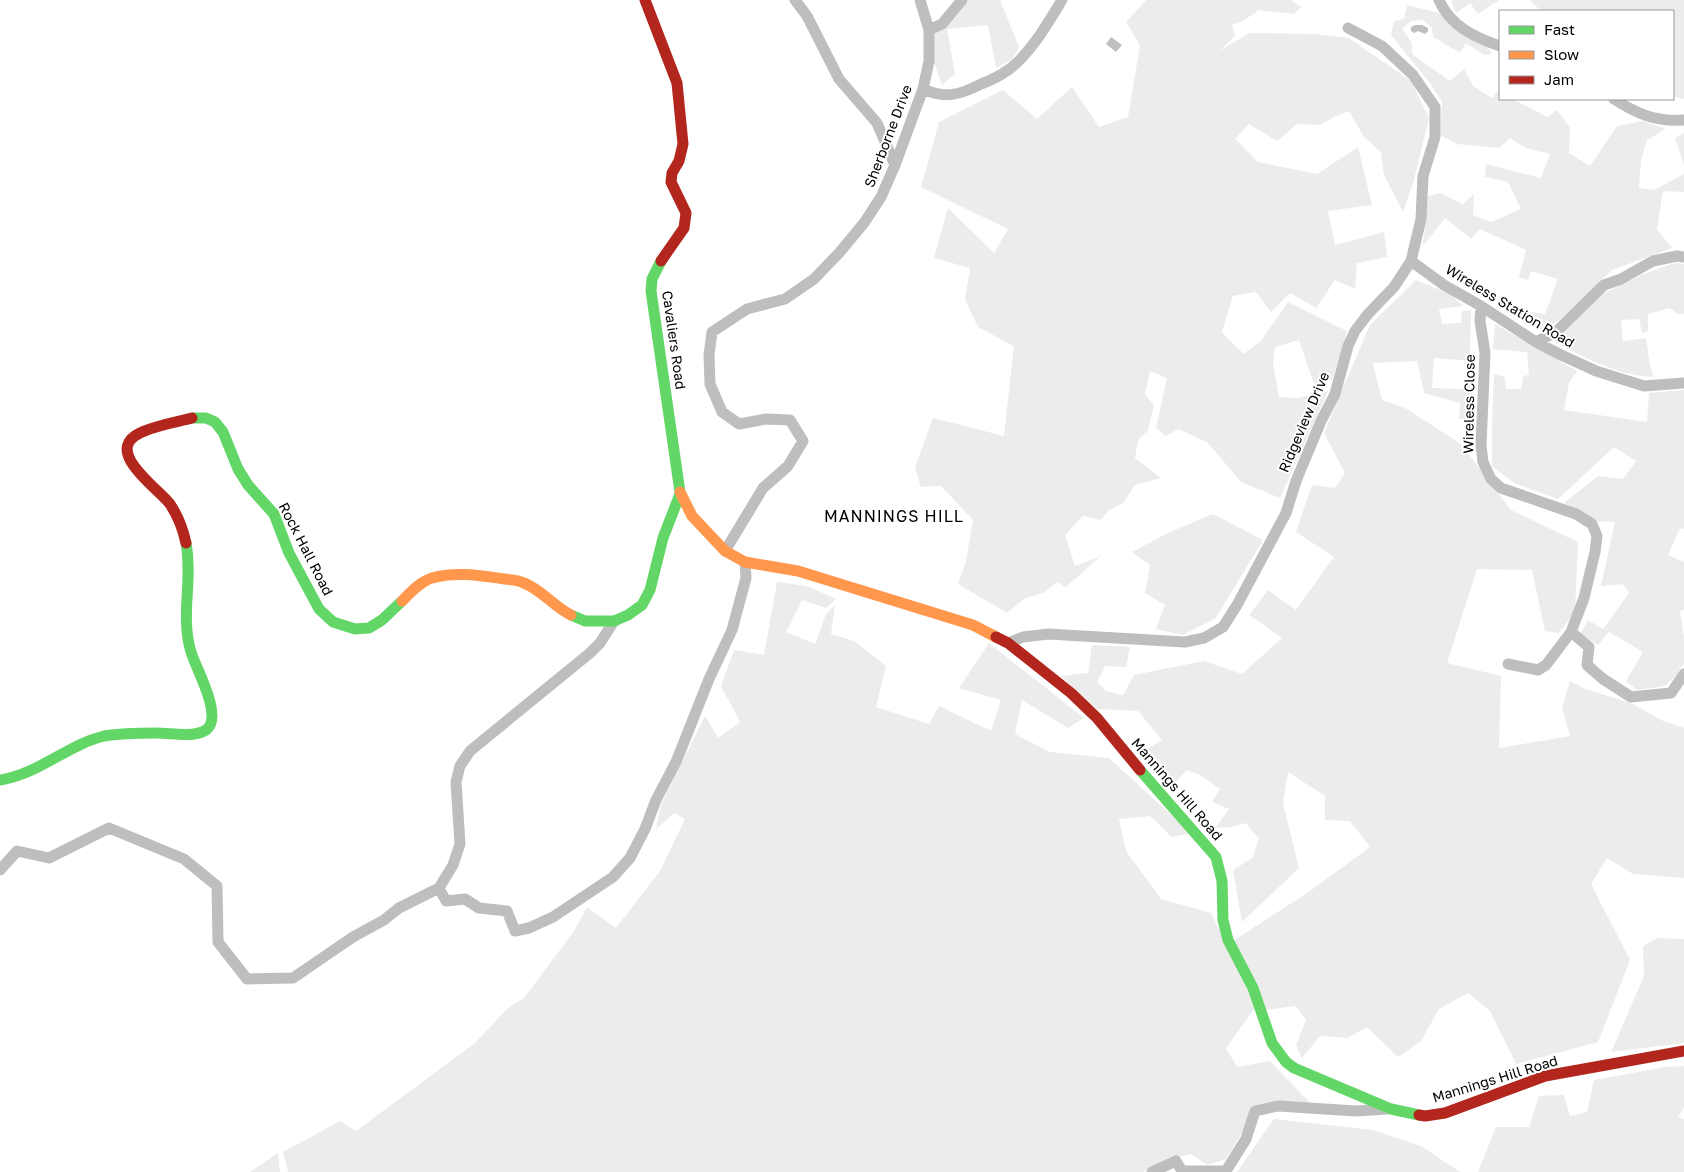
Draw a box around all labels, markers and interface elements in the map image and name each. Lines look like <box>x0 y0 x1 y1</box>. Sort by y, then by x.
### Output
legend <box>1499 10 1674 100</box>
text: Fast <box>1544 20 1575 38</box>
text: Slow <box>1544 45 1579 63</box>
text: Jam <box>1544 70 1574 88</box>
street label: Sherborne Drive <box>860 82 915 190</box>
street label: Wireless Station Road <box>1443 260 1578 351</box>
street label: Cavaliers Road <box>659 289 690 390</box>
street label: Wireless Close <box>1459 354 1478 454</box>
street label: Ridgeview Drive <box>1275 369 1332 475</box>
street label: Rock Hall Road <box>276 499 337 598</box>
district label: MANNINGS HILL <box>824 506 964 526</box>
street label: Mannings Hill Road <box>1128 734 1227 843</box>
street label: Mannings Hill Road <box>1430 1051 1560 1106</box>

